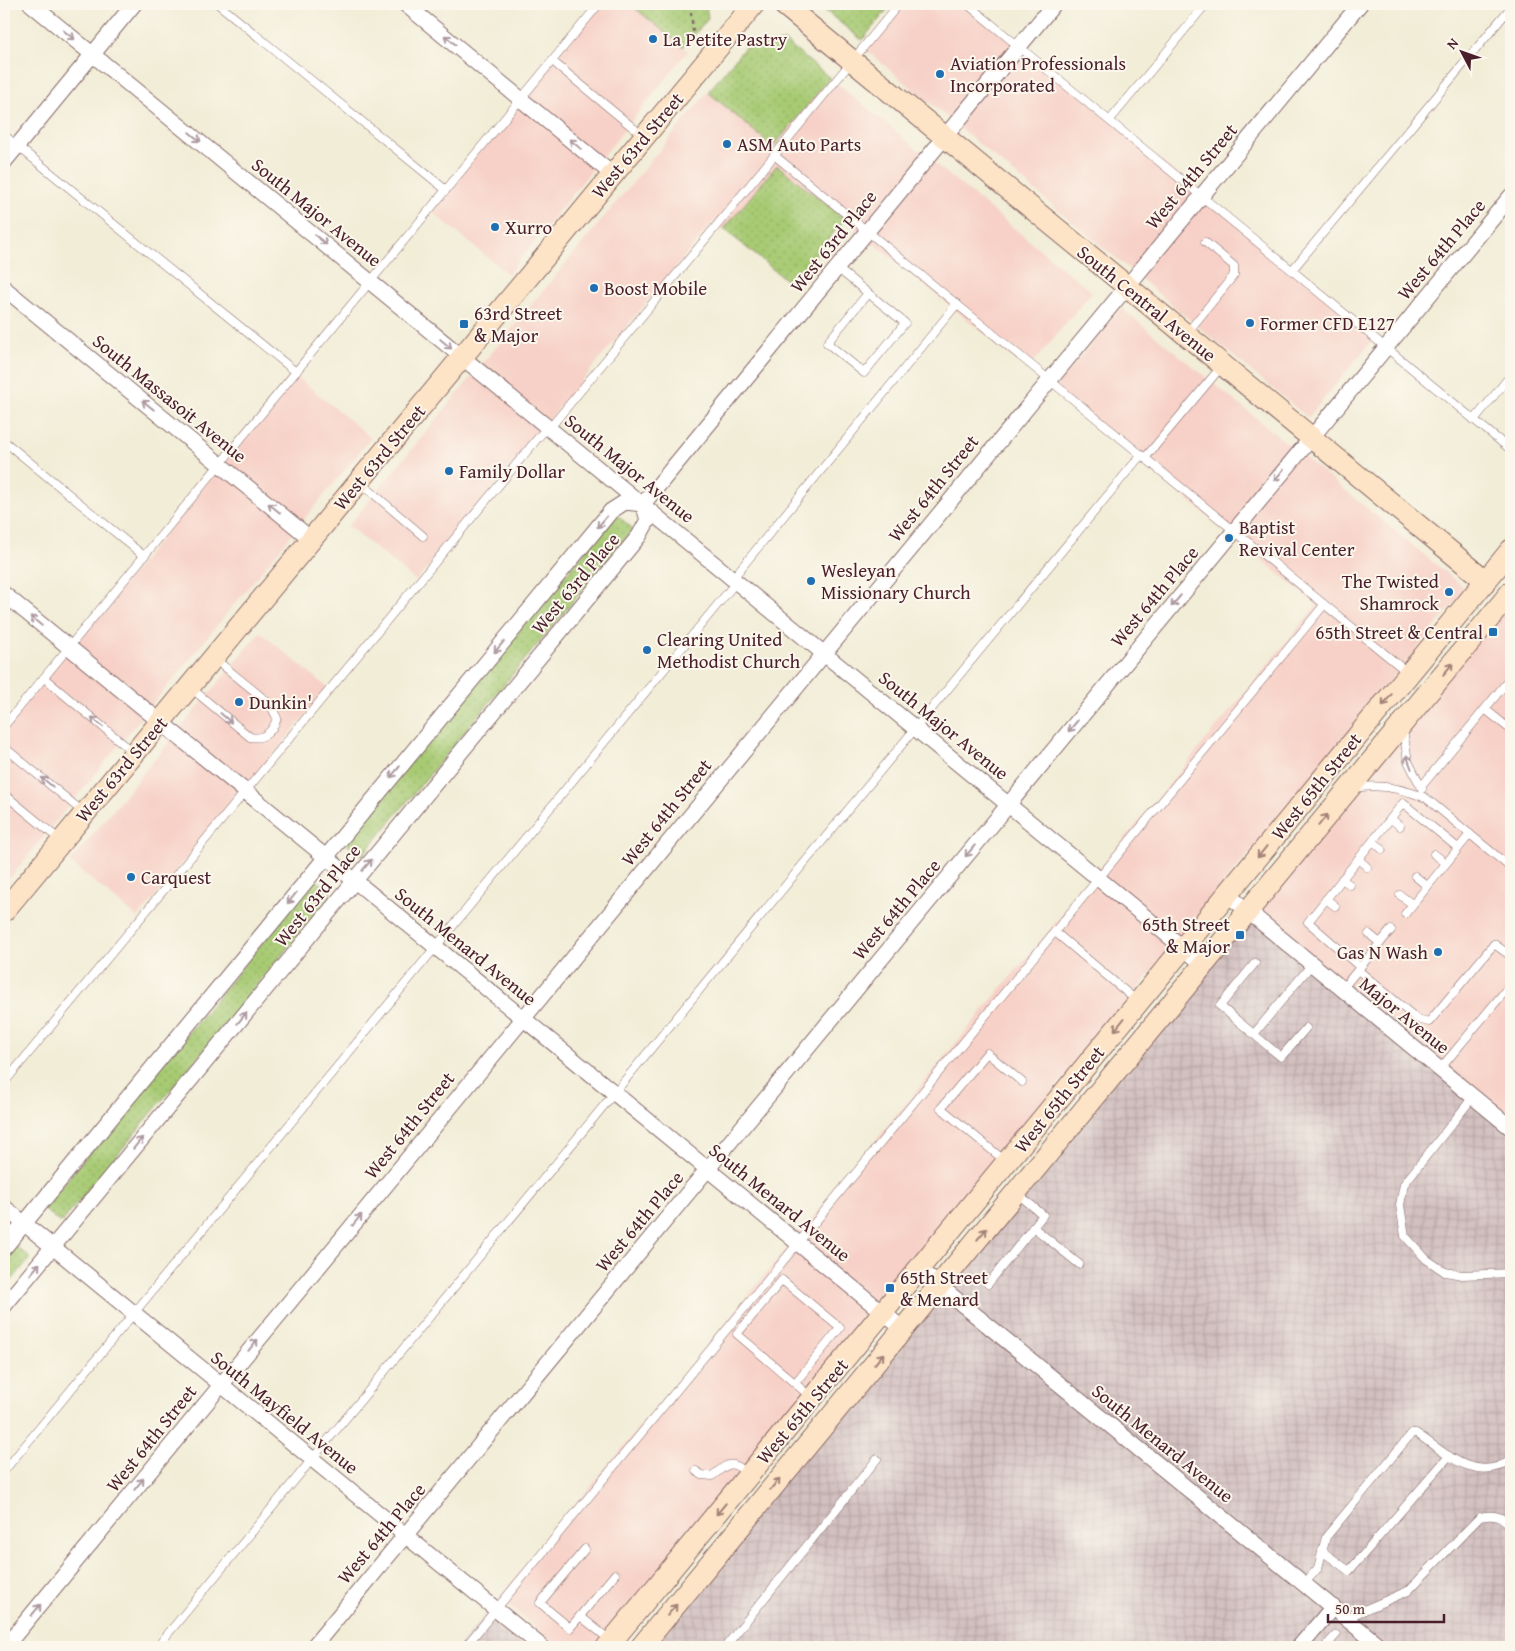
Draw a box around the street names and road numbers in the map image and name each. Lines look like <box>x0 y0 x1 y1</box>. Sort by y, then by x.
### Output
street label: West 63rd Street <box>584 86 690 204</box>
street label: West 64th Street <box>1138 117 1244 235</box>
street label: South Major Avenue <box>246 151 388 273</box>
street label: West 63rd Place <box>783 184 883 298</box>
street label: West 64th Place <box>1390 192 1492 306</box>
street label: South Central Avenue <box>1071 238 1223 368</box>
street label: South Massasoit Avenue <box>87 327 253 469</box>
street label: West 63rd Street <box>326 398 432 516</box>
street label: South Major Avenue <box>559 407 701 529</box>
street label: West 64th Street <box>881 428 985 548</box>
street label: West 63rd Place <box>524 526 626 640</box>
street label: West 64th Place <box>1103 539 1205 653</box>
street label: South Major Avenue <box>873 664 1015 786</box>
street label: West 63rd Street <box>68 710 174 828</box>
street label: West 65th Street <box>1264 726 1368 846</box>
street label: West 64th Street <box>614 752 718 872</box>
street label: West 63rd Place <box>267 838 367 952</box>
street label: West 64th Place <box>845 852 947 966</box>
street label: South Menard Avenue <box>389 880 543 1012</box>
street label: Major Avenue <box>1354 970 1457 1060</box>
street label: West 65th Street <box>1007 1039 1111 1159</box>
street label: West 64th Street <box>357 1065 461 1185</box>
street label: South Menard Avenue <box>703 1136 857 1268</box>
street label: West 64th Place <box>588 1164 690 1278</box>
street label: South Mayfield Avenue <box>205 1343 365 1481</box>
street label: West 65th Street <box>749 1352 855 1470</box>
street label: South Menard Avenue <box>1086 1377 1240 1509</box>
street label: West 64th Street <box>99 1378 203 1498</box>
street label: West 64th Place <box>330 1476 432 1590</box>

